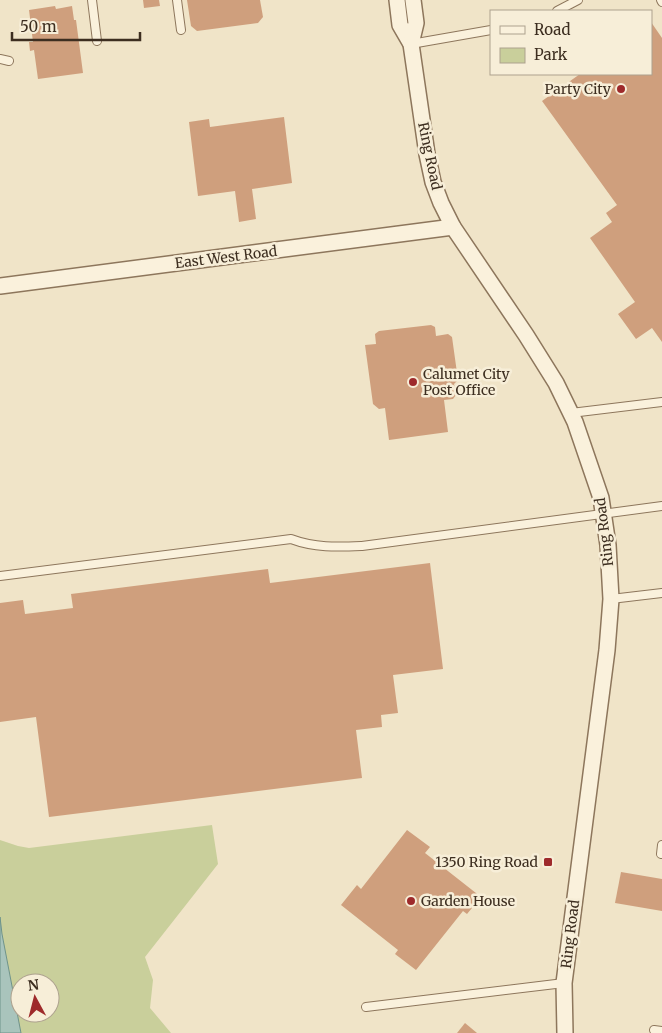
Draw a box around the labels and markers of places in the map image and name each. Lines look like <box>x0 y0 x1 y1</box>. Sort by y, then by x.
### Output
place label: Party City <box>544 80 612 98</box>
marker: Party City <box>615 83 627 95</box>
place label: Calumet City Post Office <box>423 365 511 399</box>
marker: Calumet City Post Office <box>407 376 419 388</box>
place label: 1350 Ring Road <box>435 853 539 871</box>
marker: 1350 Ring Road <box>542 856 554 868</box>
place label: Garden House <box>421 892 515 910</box>
marker: Garden House <box>405 895 417 907</box>

